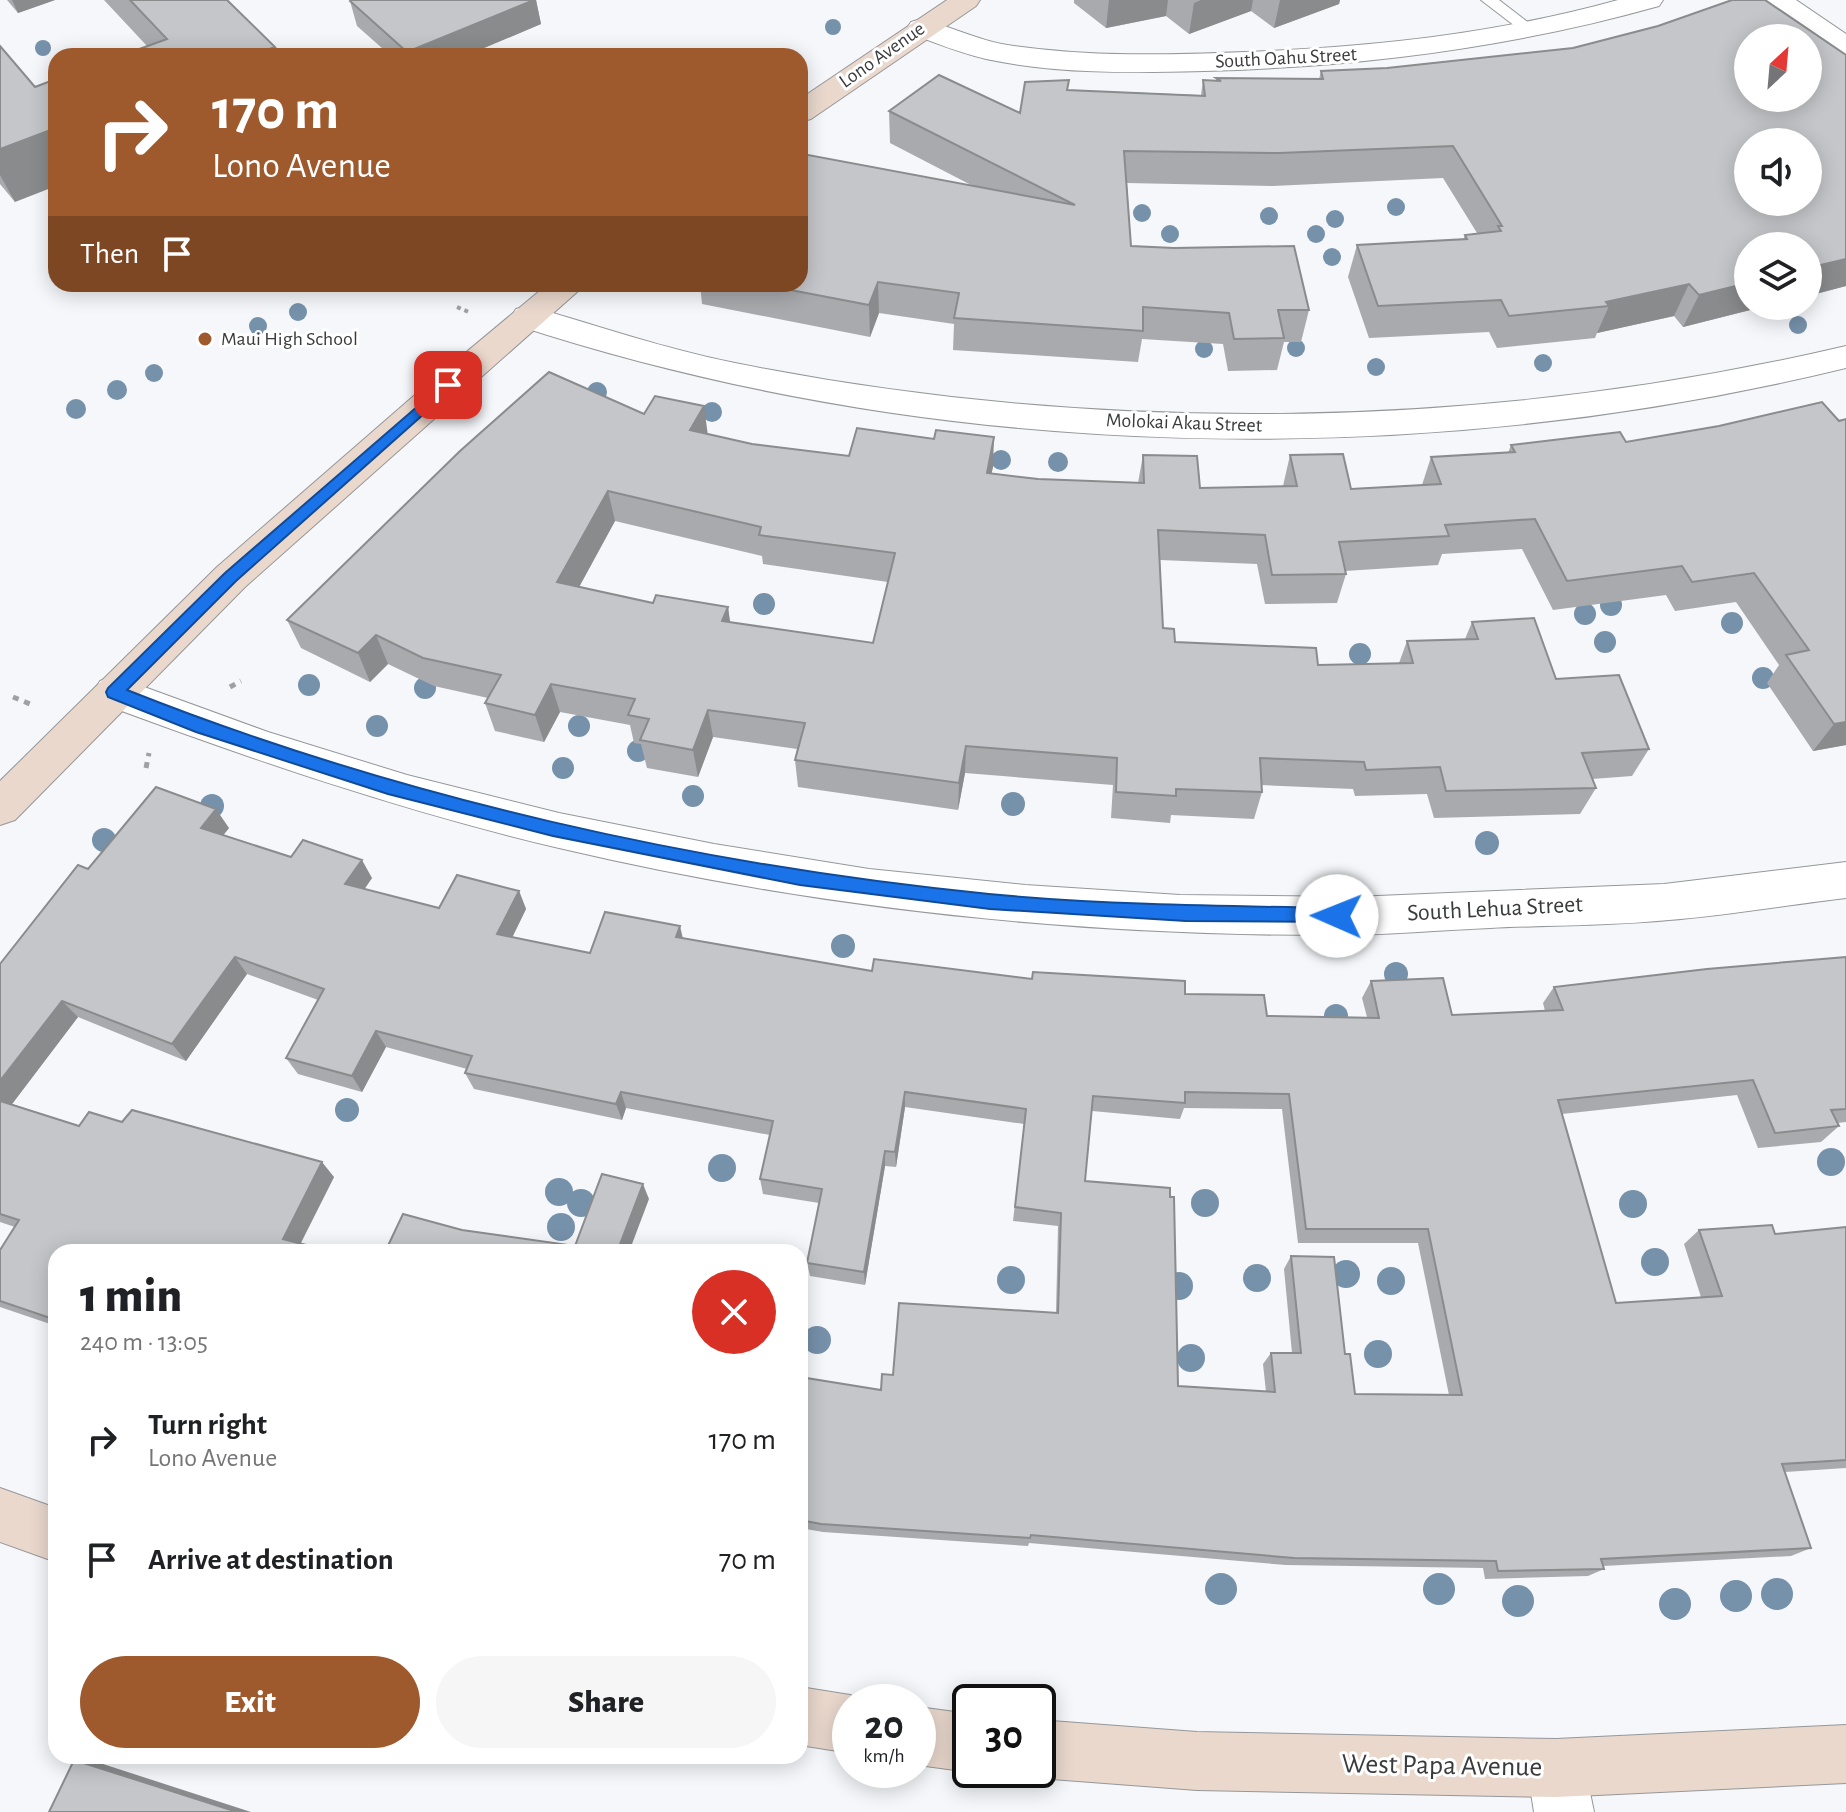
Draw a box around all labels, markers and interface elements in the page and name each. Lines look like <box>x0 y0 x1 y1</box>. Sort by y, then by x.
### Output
street label: Lono Avenue <box>836 18 928 92</box>
north arrow <box>1734 24 1822 112</box>
map controls <box>1734 24 1822 320</box>
street label: South Oahu Street <box>1215 44 1358 72</box>
icon: right <box>80 80 184 184</box>
text: 170 m <box>212 83 339 139</box>
button: sound <box>1734 128 1822 216</box>
text: Lono Avenue <box>212 148 391 184</box>
icon: arrive <box>155 232 199 276</box>
button: layers <box>1734 232 1822 320</box>
text: Then <box>80 239 139 269</box>
place label: Maui High School <box>221 329 358 349</box>
marker: Maui High School <box>196 330 214 348</box>
pin <box>414 351 482 419</box>
icon: arrive <box>426 363 470 407</box>
street label: Molokai Akau Street <box>1106 410 1263 436</box>
position arrow <box>1295 874 1379 958</box>
street label: South Lehua Street <box>1407 892 1584 926</box>
button: close <box>692 1270 776 1354</box>
text: 1 min <box>80 1273 182 1321</box>
text: 240 m · 13:05 <box>80 1329 208 1355</box>
text: Turn right <box>148 1410 267 1440</box>
icon: right <box>80 1418 124 1462</box>
text: 170 m <box>708 1425 776 1455</box>
text: Lono Avenue <box>148 1445 277 1471</box>
icon: arrive <box>80 1538 124 1582</box>
text: Arrive at destination <box>148 1545 394 1575</box>
text: 70 m <box>719 1545 776 1575</box>
button: Exit <box>80 1656 420 1748</box>
button: Share <box>436 1656 776 1748</box>
speed limit sign: 30 <box>952 1684 1056 1788</box>
text: 20 <box>864 1706 904 1746</box>
text: km/h <box>863 1746 905 1766</box>
street label: West Papa Avenue <box>1341 1750 1543 1782</box>

